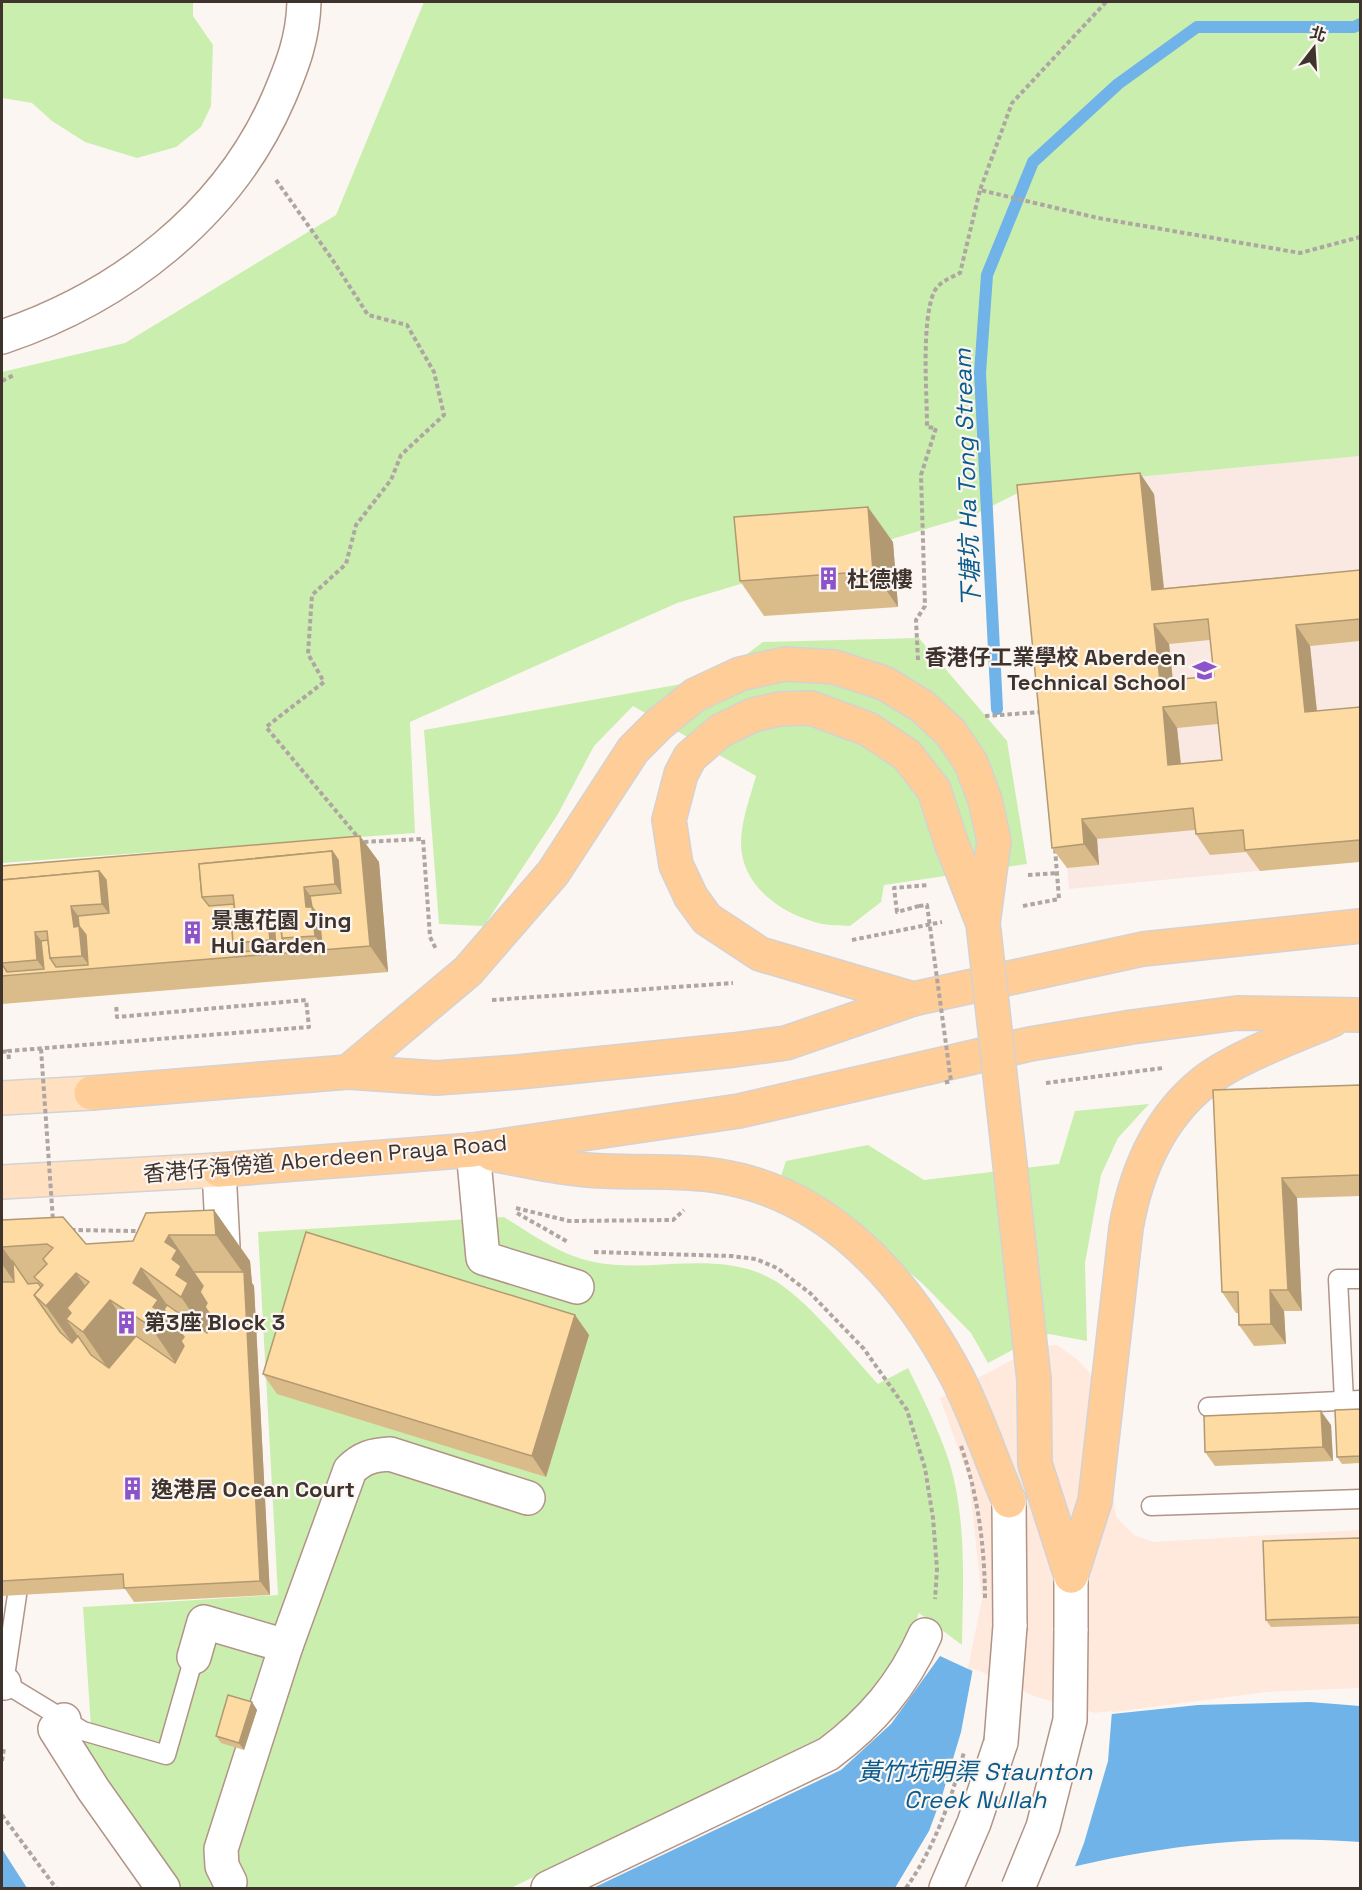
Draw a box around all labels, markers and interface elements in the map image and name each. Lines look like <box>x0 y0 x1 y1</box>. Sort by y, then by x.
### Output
north arrow <box>1284 18 1344 78</box>
text: 北 <box>1308 22 1329 47</box>
water label: 下塘坑 Ha Tong Stream <box>946 347 987 608</box>
place label: 杜德樓 <box>847 565 913 593</box>
building icon: 杜德樓 <box>816 566 842 592</box>
place label: 香港仔工業學校 Aberdeen Technical School <box>924 643 1186 696</box>
school or university icon: 香港仔工業學校 Aberdeen Technical School <box>1191 657 1217 683</box>
place label: 景惠花園 Jing Hui Garden <box>211 906 351 959</box>
building icon: 景惠花園 Jing Hui Garden <box>180 920 206 946</box>
street label: 香港仔海傍道 Aberdeen Praya Road <box>142 1128 508 1188</box>
place label: 第3座 Block 3 <box>144 1308 285 1336</box>
building icon: 第3座 Block 3 <box>113 1309 139 1335</box>
place label: 逸港居 Ocean Court <box>151 1475 355 1503</box>
building icon: 逸港居 Ocean Court <box>120 1476 146 1502</box>
water label: 黃竹坑明渠 Staunton Creek Nullah <box>858 1756 1094 1815</box>

